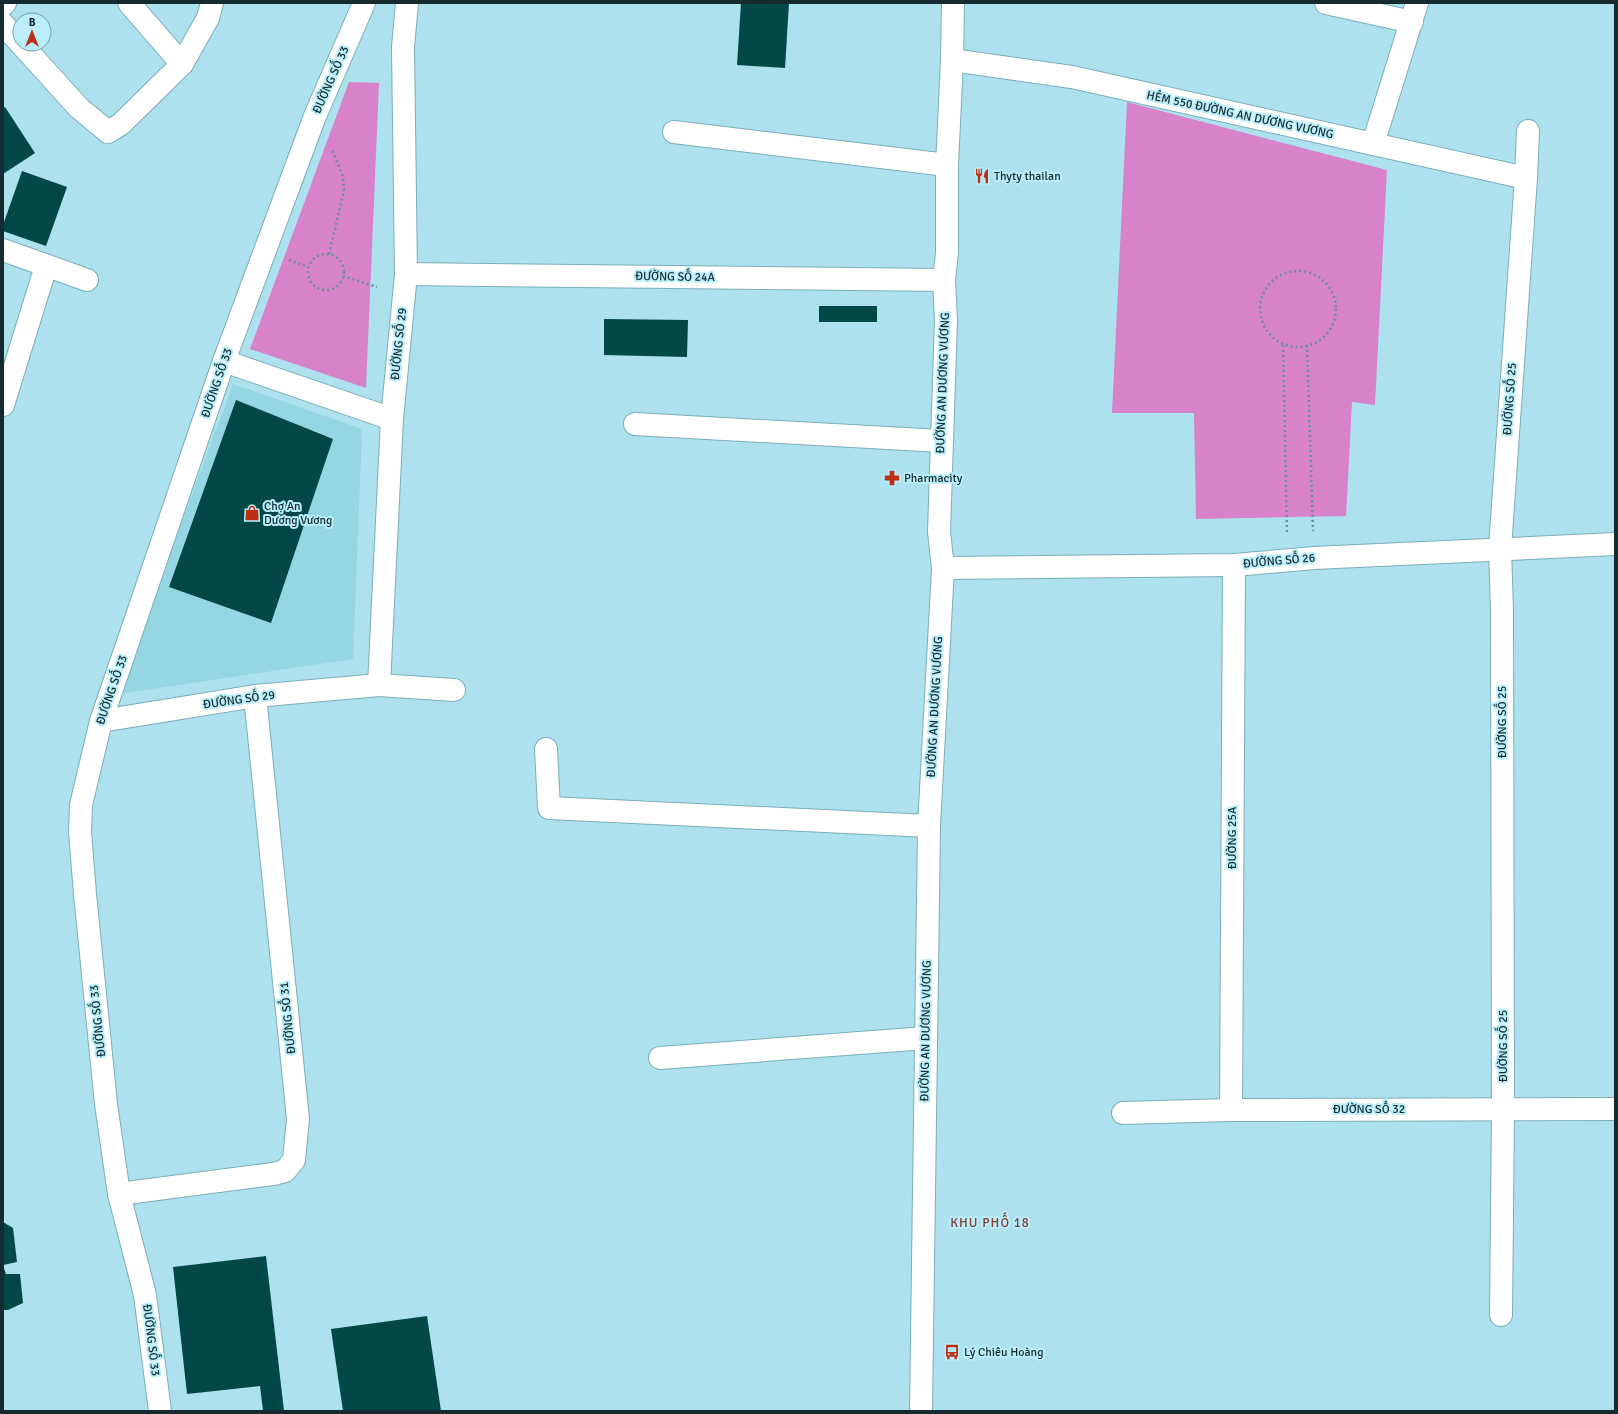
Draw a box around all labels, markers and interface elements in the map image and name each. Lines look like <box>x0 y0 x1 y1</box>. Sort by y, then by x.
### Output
north arrow <box>12 12 52 52</box>
text: B <box>29 16 36 29</box>
street label: ĐƯỜNG SỐ 33 <box>308 43 353 116</box>
street label: HẺM 550 ĐƯỜNG AN DƯƠNG VƯƠNG <box>1145 88 1335 142</box>
restaurant icon: Thyty thailan <box>973 167 991 185</box>
place label: Thyty thailan <box>994 169 1061 184</box>
street label: ĐƯỜNG SỐ 24A <box>635 267 716 285</box>
street label: ĐƯỜNG SỐ 29 <box>386 307 410 381</box>
street label: ĐƯỜNG AN DƯƠNG VƯƠNG <box>933 312 953 454</box>
street label: ĐƯỜNG SỐ 33 <box>196 346 236 420</box>
street label: ĐƯỜNG SỐ 25 <box>1498 362 1520 436</box>
pharmacy icon: Pharmacity <box>883 469 901 487</box>
place label: Pharmacity <box>904 471 963 486</box>
place label: Chợ An Dương Vương <box>264 499 332 528</box>
shop icon: Chợ An Dương Vương <box>243 504 261 522</box>
street label: ĐƯỜNG SỐ 26 <box>1242 548 1316 572</box>
street label: ĐƯỜNG AN DƯƠNG VƯƠNG <box>924 636 946 778</box>
street label: ĐƯỜNG SỐ 33 <box>91 653 131 727</box>
street label: ĐƯỜNG SỐ 29 <box>202 686 276 712</box>
street label: ĐƯỜNG SỐ 25 <box>1493 686 1510 758</box>
street label: ĐƯỜNG 25A <box>1225 806 1240 869</box>
street label: ĐƯỜNG AN DƯƠNG VƯƠNG <box>917 960 935 1102</box>
street label: ĐƯỜNG SỐ 31 <box>275 981 299 1055</box>
street label: ĐƯỜNG SỐ 33 <box>85 984 109 1058</box>
street label: ĐƯỜNG SỐ 25 <box>1494 1010 1511 1082</box>
street label: ĐƯỜNG SỐ 32 <box>1333 1100 1405 1117</box>
district label: KHU PHỐ 18 <box>950 1212 1030 1231</box>
street label: ĐƯỜNG SỐ 33 <box>139 1303 165 1377</box>
bus stop icon: Lý Chiêu Hoàng <box>943 1343 961 1361</box>
place label: Lý Chiêu Hoàng <box>964 1345 1044 1360</box>

